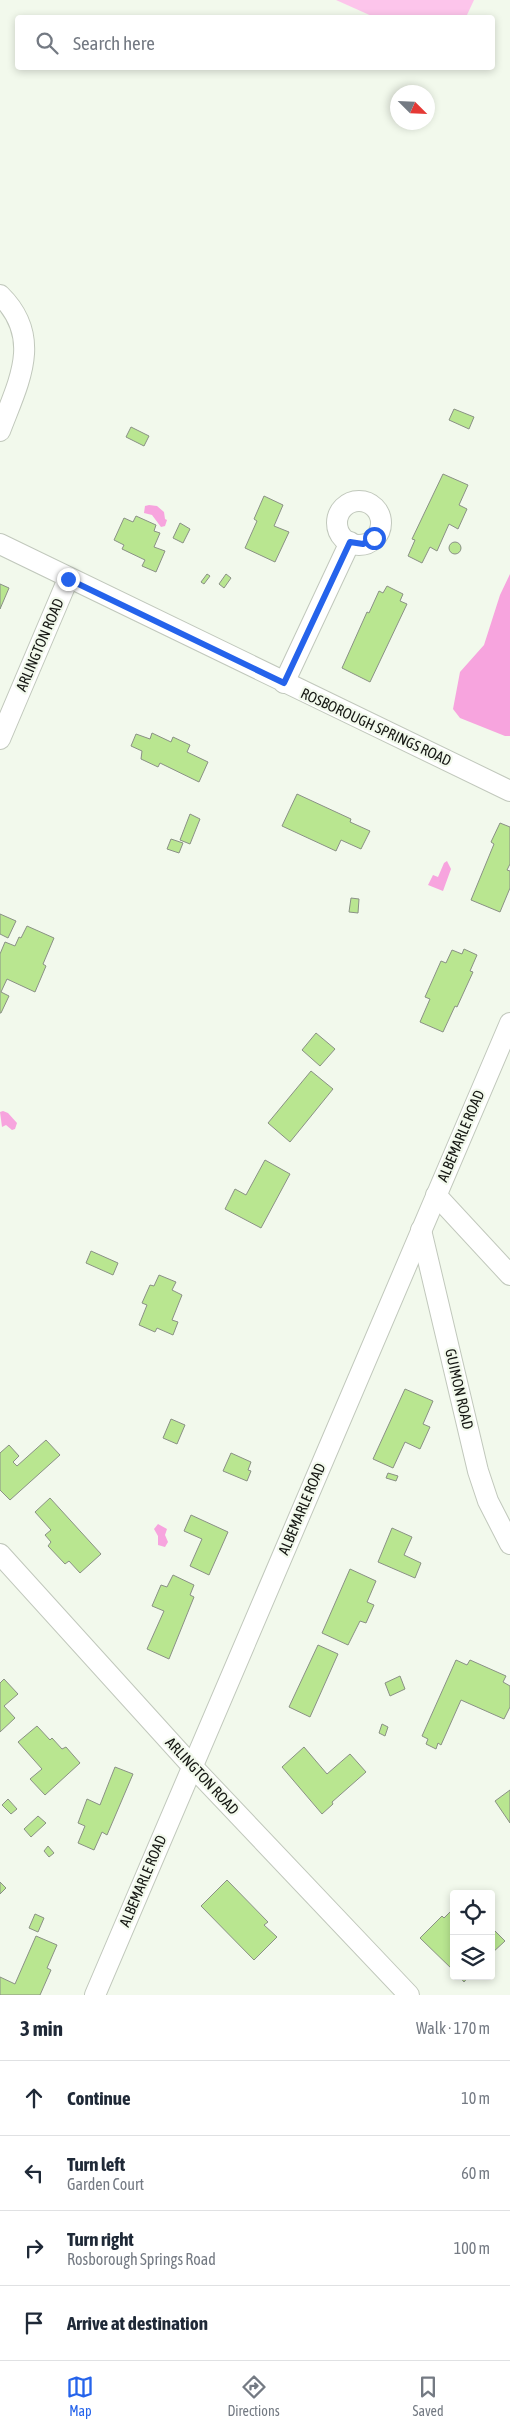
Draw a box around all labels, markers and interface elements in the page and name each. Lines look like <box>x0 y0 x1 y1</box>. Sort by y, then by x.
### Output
search box <box>15 15 495 70</box>
icon: search <box>33 29 61 57</box>
text: Search here <box>73 32 155 54</box>
north arrow <box>390 85 435 130</box>
route start <box>363 527 386 550</box>
route end <box>57 568 80 591</box>
street label: ARLINGTON ROAD <box>12 596 67 694</box>
street label: ROSBOROUGH SPRINGS ROAD <box>298 684 454 769</box>
street label: ALBEMARLE ROAD <box>434 1088 487 1184</box>
street label: GUIMON ROAD <box>442 1347 477 1431</box>
street label: ALBEMARLE ROAD <box>275 1461 328 1557</box>
street label: ARLINGTON ROAD <box>162 1734 242 1818</box>
street label: ALBEMARLE ROAD <box>116 1833 169 1929</box>
map controls <box>450 1890 495 1980</box>
button: locate <box>450 1890 495 1935</box>
button: layers <box>450 1935 495 1980</box>
text: 3 min <box>20 2016 63 2040</box>
text: Walk · 170 m <box>416 2019 490 2037</box>
icon: ahead <box>20 2084 48 2112</box>
text: Continue <box>67 2087 131 2109</box>
text: 10 m <box>461 2089 490 2107</box>
text: Turn left <box>67 2153 125 2175</box>
icon: left <box>20 2159 48 2187</box>
text: 60 m <box>461 2164 490 2182</box>
text: Garden Court <box>67 2175 144 2193</box>
text: Turn right <box>67 2228 134 2250</box>
icon: right <box>20 2234 48 2262</box>
text: 100 m <box>454 2239 490 2257</box>
text: Rosborough Springs Road <box>67 2250 216 2268</box>
icon: arrive <box>20 2309 48 2337</box>
text: Arrive at destination <box>67 2312 208 2334</box>
tab: Map <box>66 2373 94 2419</box>
tab: Directions <box>227 2373 280 2419</box>
tab: Saved <box>413 2373 444 2419</box>

